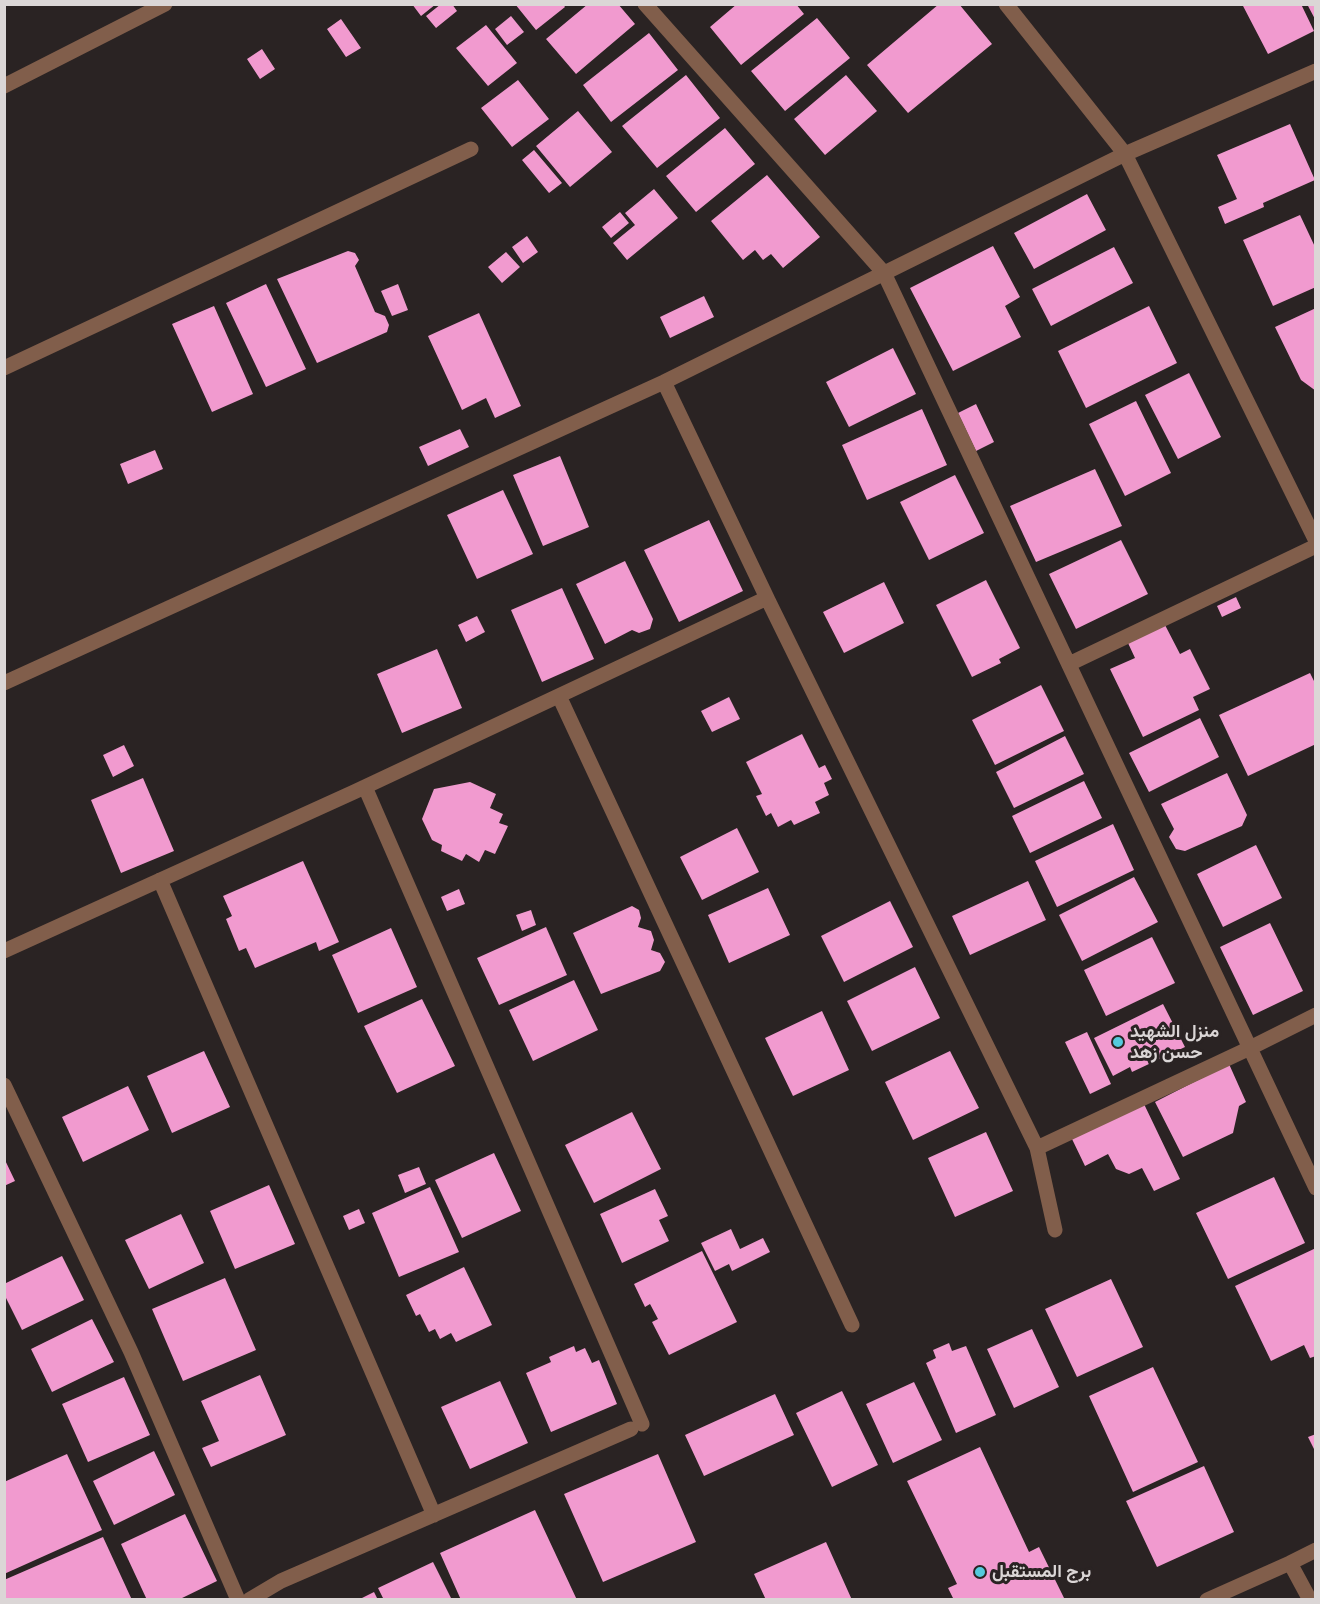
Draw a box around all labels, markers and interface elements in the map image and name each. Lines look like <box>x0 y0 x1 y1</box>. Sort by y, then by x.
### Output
place label: منزل الشهيد حسن زهد <box>1130 1021 1219 1064</box>
marker: منزل الشهيد حسن زهد <box>1111 1035 1125 1049</box>
place label: برج المستقبل <box>992 1561 1091 1583</box>
marker: برج المستقبل <box>973 1565 987 1579</box>

